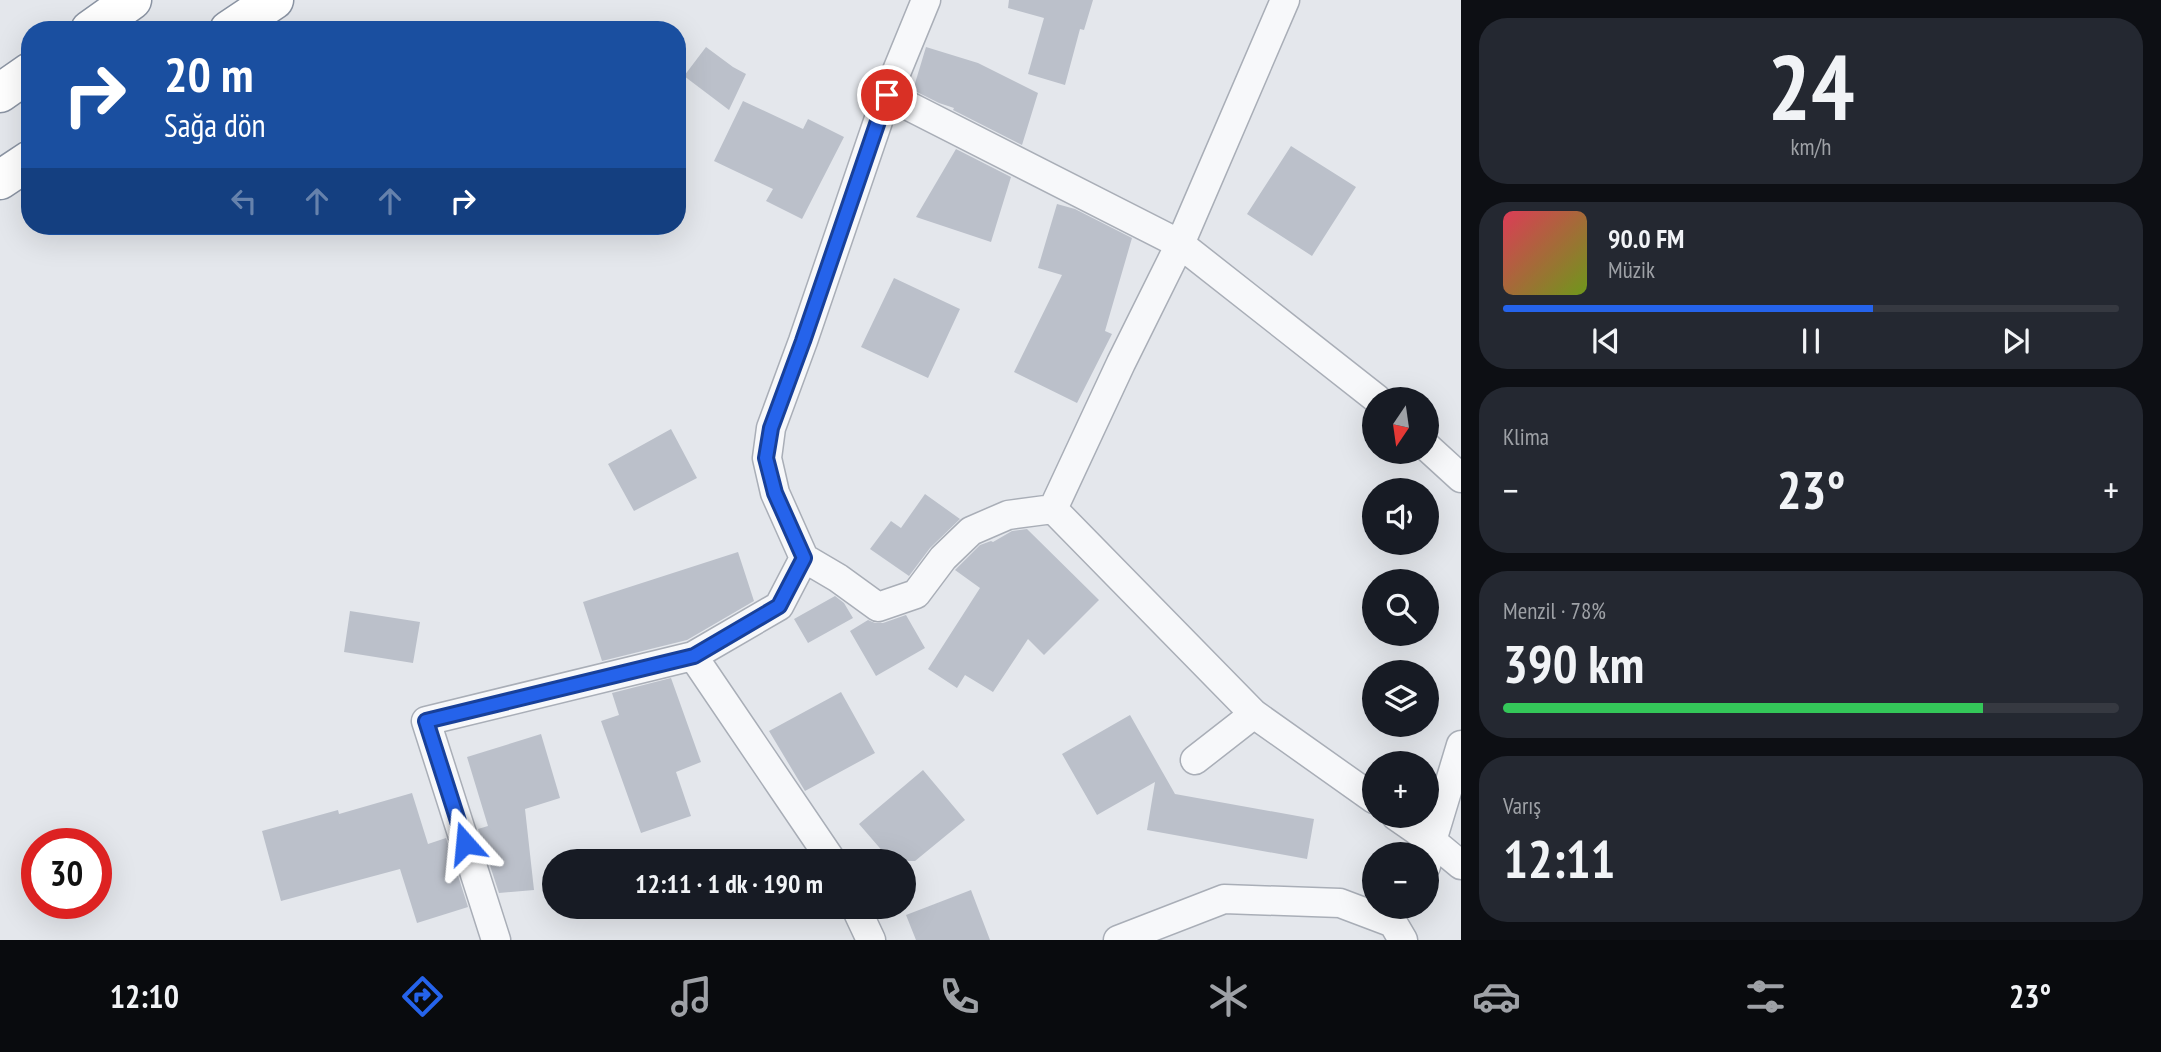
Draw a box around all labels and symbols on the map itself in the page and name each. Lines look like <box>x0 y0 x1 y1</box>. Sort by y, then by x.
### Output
pin <box>857 65 917 125</box>
north arrow <box>1362 387 1438 464</box>
position arrow <box>428 806 502 880</box>
speed limit sign: 30 <box>21 828 112 919</box>

